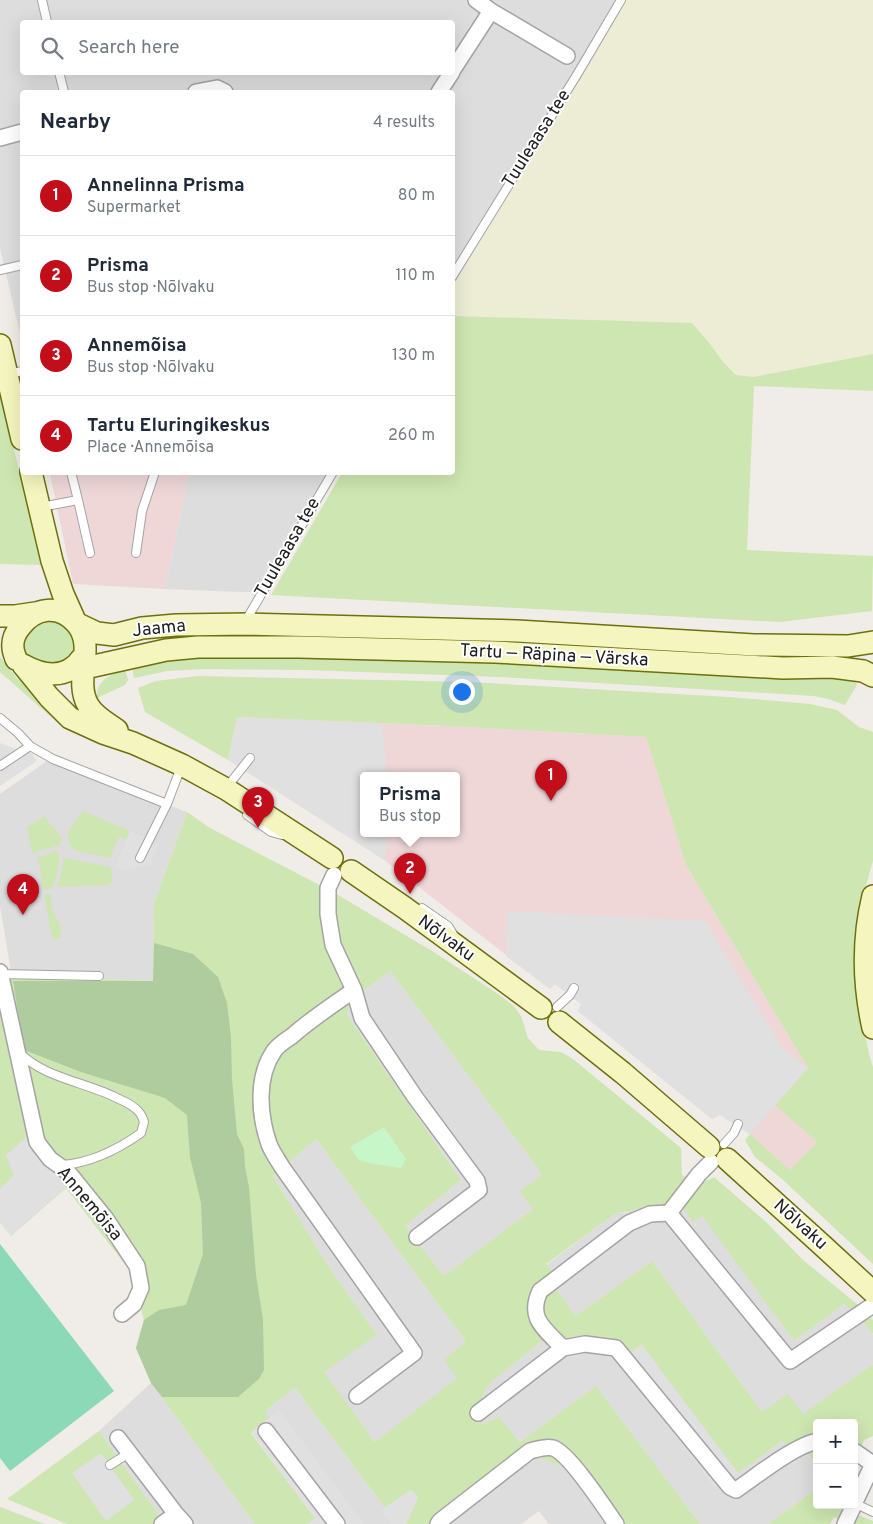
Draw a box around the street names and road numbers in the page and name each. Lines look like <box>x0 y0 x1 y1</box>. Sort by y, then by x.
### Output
street label: Tuuleaasa tee <box>498 86 576 192</box>
street label: Tuuleaasa tee <box>250 494 326 602</box>
street label: Jaama <box>131 615 187 643</box>
street label: Tartu — Räpina — Värska <box>459 640 649 672</box>
street label: Nõlvaku <box>413 911 479 967</box>
street label: Annemõisa <box>51 1162 127 1246</box>
street label: Nõlvaku <box>768 1195 832 1255</box>

